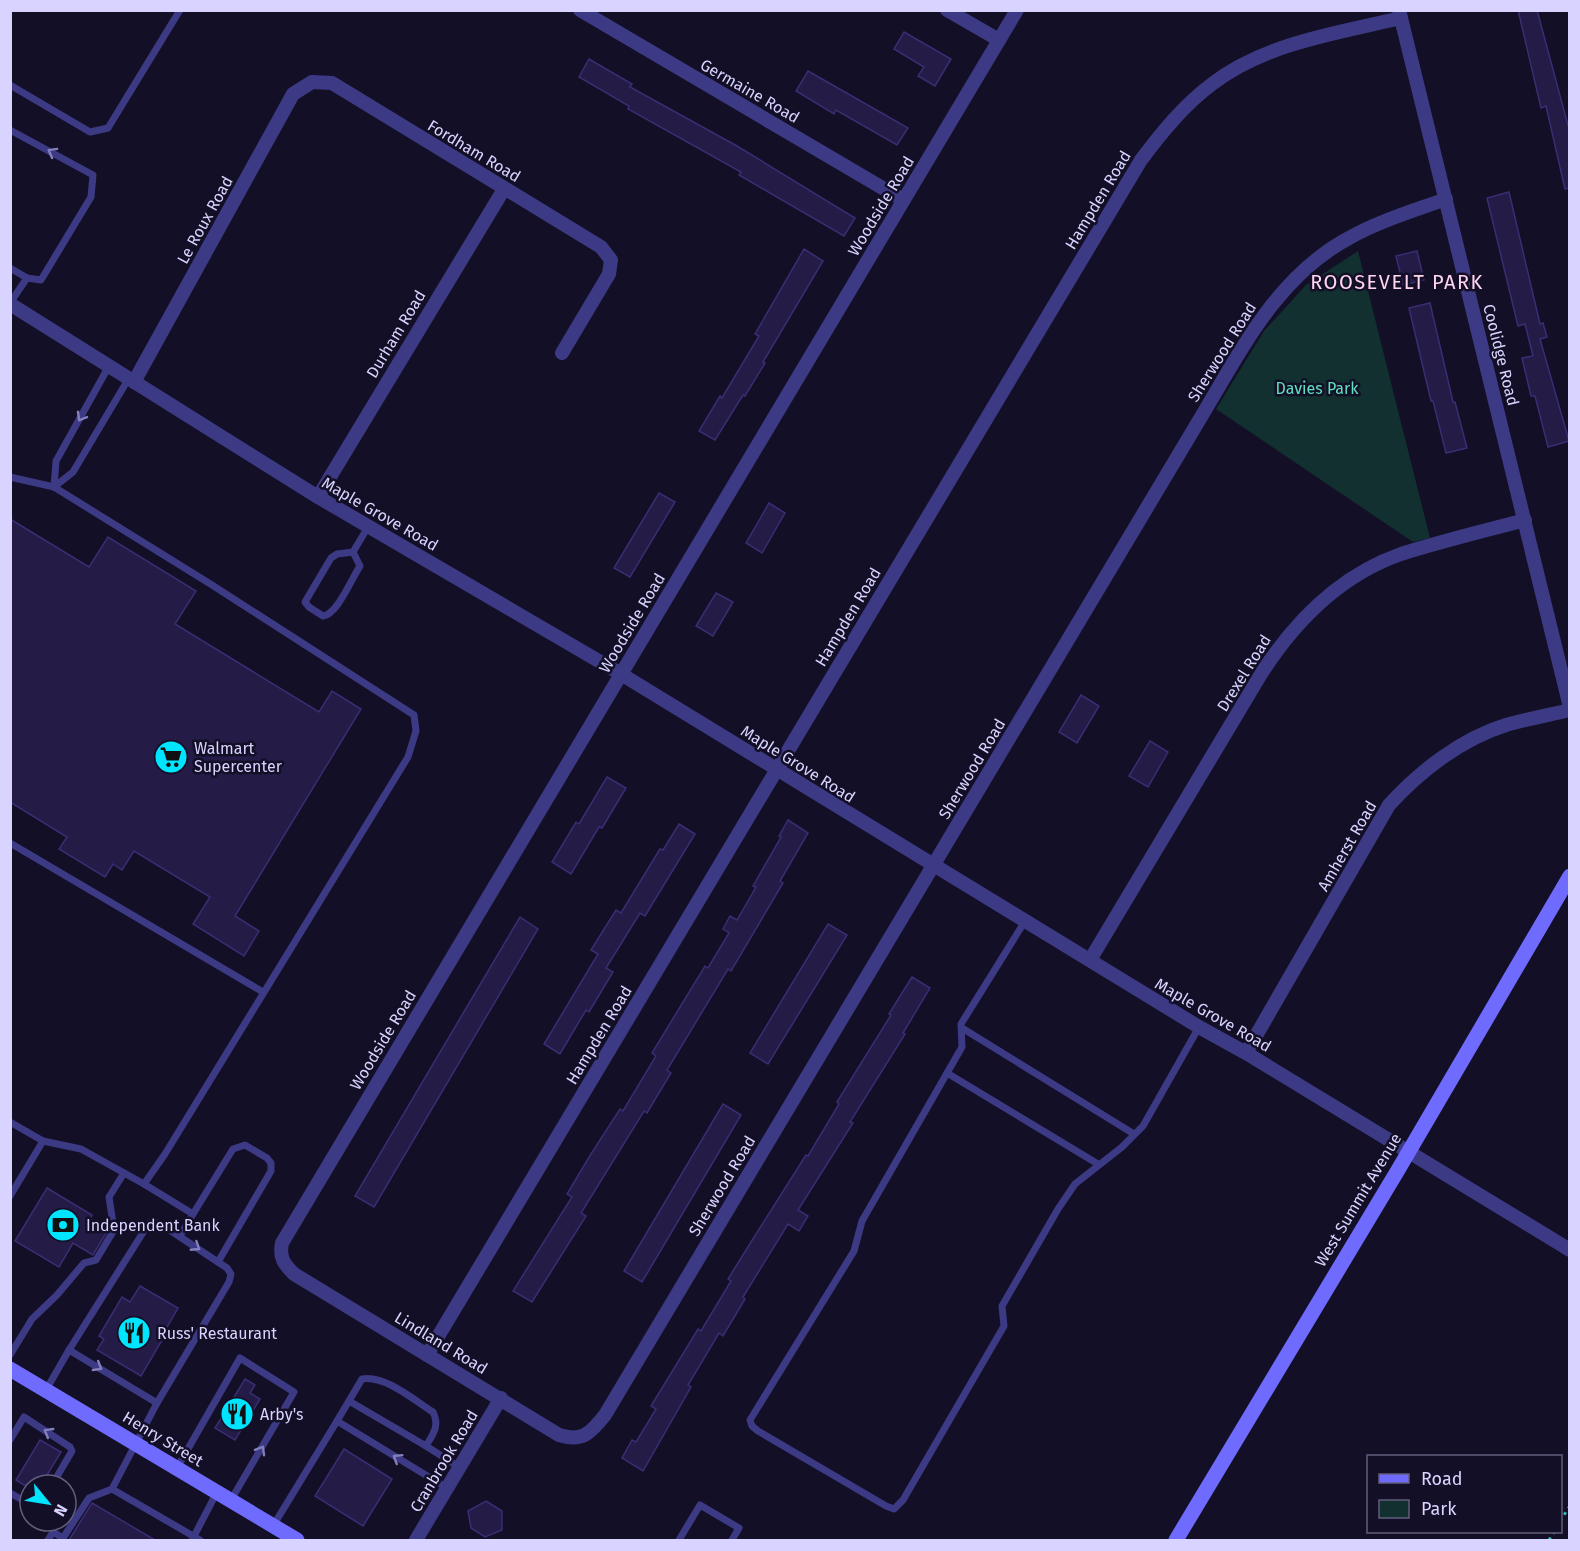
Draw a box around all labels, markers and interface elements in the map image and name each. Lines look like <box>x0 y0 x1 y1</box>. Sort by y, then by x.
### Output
street label: Germaine Road <box>697 55 803 127</box>
street label: Fordham Road <box>424 116 524 186</box>
street label: Hampden Road <box>1061 147 1135 253</box>
one-way arrow <box>47 148 58 159</box>
street label: Woodside Road <box>844 153 918 259</box>
street label: Le Roux Road <box>173 173 237 267</box>
district label: ROOSEVELT PARK <box>1310 270 1484 294</box>
street label: Durham Road <box>362 287 430 381</box>
street label: Sherwood Road <box>1184 299 1260 405</box>
street label: Coolidge Road <box>1479 302 1523 408</box>
park label: Davies Park <box>1276 379 1359 398</box>
one-way arrow <box>77 411 88 421</box>
street label: Maple Grove Road <box>319 473 441 555</box>
street label: Hampden Road <box>811 564 885 670</box>
street label: Woodside Road <box>595 570 669 676</box>
street label: Drexel Road <box>1213 631 1275 715</box>
street label: Sherwood Road <box>935 715 1009 823</box>
street label: Maple Grove Road <box>737 721 859 807</box>
supermarket icon: Walmart Supercenter <box>153 739 189 775</box>
place label: Walmart Supercenter <box>194 739 283 776</box>
street label: Amherst Road <box>1313 797 1381 895</box>
street label: Maple Grove Road <box>1152 974 1274 1056</box>
street label: Hampden Road <box>562 982 636 1088</box>
street label: Woodside Road <box>346 987 420 1093</box>
street label: West Summit Avenue <box>1311 1130 1405 1270</box>
street label: Sherwood Road <box>685 1132 759 1240</box>
bank icon: Independent Bank <box>45 1207 81 1243</box>
place label: Independent Bank <box>86 1216 220 1235</box>
one-way arrow <box>189 1240 200 1251</box>
street label: Lindland Road <box>391 1308 491 1378</box>
restaurant icon: Russ' Restaurant <box>116 1315 152 1351</box>
place label: Russ' Restaurant <box>157 1324 277 1343</box>
one-way arrow <box>92 1360 102 1372</box>
restaurant icon: Arby's <box>219 1396 255 1432</box>
place label: Arby's <box>260 1405 303 1424</box>
street label: Cranbrook Road <box>406 1407 482 1515</box>
street label: Henry Street <box>119 1408 207 1471</box>
one-way arrow <box>44 1428 54 1440</box>
one-way arrow <box>253 1445 265 1456</box>
one-way arrow <box>393 1453 403 1465</box>
legend <box>1367 1455 1562 1533</box>
text: Road <box>1421 1468 1463 1490</box>
north arrow <box>18 1473 78 1533</box>
text: Park <box>1421 1498 1457 1520</box>
text: N <box>50 1501 71 1520</box>

